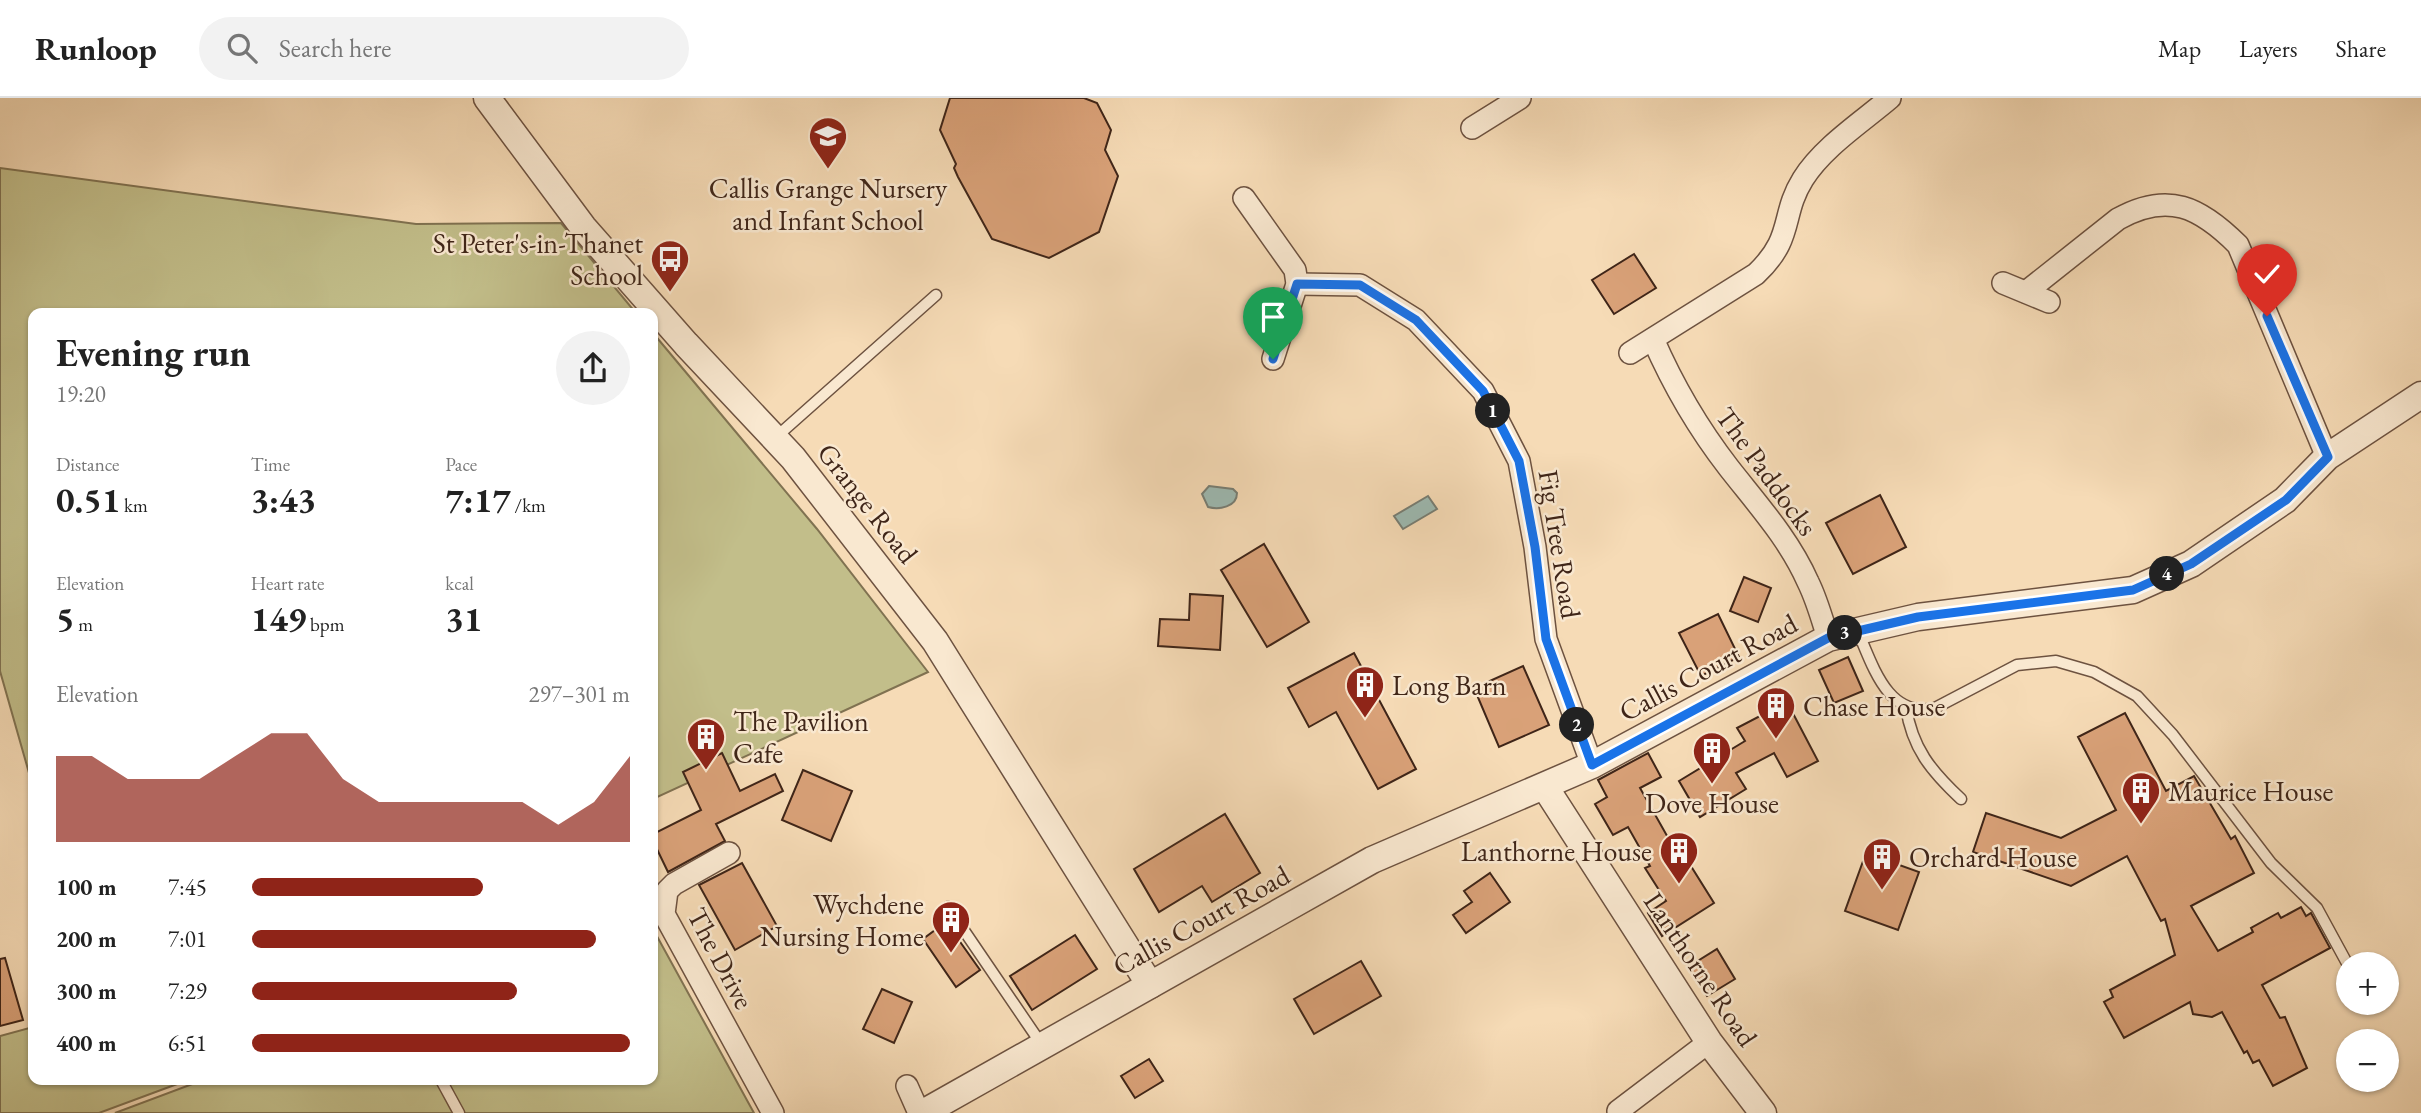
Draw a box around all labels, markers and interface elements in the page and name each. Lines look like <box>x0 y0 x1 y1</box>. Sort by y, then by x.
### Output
search box <box>199 17 689 80</box>
text: Runloop <box>35 27 157 70</box>
icon: search <box>223 29 261 67</box>
text: Search here <box>279 31 391 65</box>
text: Map <box>2158 33 2201 64</box>
text: Layers <box>2239 33 2298 64</box>
text: Share <box>2336 33 2386 64</box>
school or university icon: Callis Grange Nursery and Infant School <box>807 115 849 170</box>
place label: Callis Grange Nursery and Infant School <box>709 170 948 238</box>
place label: St Peter's-in-Thanet School <box>433 225 643 293</box>
bus stop icon: St Peter's-in-Thanet School <box>649 238 691 293</box>
pin <box>2237 244 2297 316</box>
icon: check <box>2248 255 2286 293</box>
pin <box>1243 287 1303 359</box>
icon: arrive <box>1254 298 1292 336</box>
text: Evening run <box>56 328 251 377</box>
button: share <box>556 331 630 405</box>
text: 19:20 <box>56 379 106 409</box>
pin: 1 <box>1476 394 1510 428</box>
text: 1 <box>1487 398 1498 423</box>
street label: The Paddocks <box>1708 399 1826 543</box>
street label: Grange Road <box>810 436 927 571</box>
text: Distance <box>56 452 119 477</box>
text: Time <box>251 452 290 477</box>
text: Pace <box>445 452 477 477</box>
street label: Fig Tree Road <box>1530 467 1590 622</box>
text: 0.51 <box>56 477 120 522</box>
text: 3:43 <box>251 477 316 522</box>
text: 7:17 <box>445 477 511 522</box>
text: km <box>120 493 148 518</box>
text: /km <box>511 493 546 518</box>
pin: 4 <box>2150 556 2184 592</box>
text: 4 <box>2161 561 2172 586</box>
text: Elevation <box>56 571 124 596</box>
text: Heart rate <box>251 571 324 596</box>
text: kcal <box>445 571 474 596</box>
text: 5 <box>56 596 75 641</box>
text: 149 <box>251 596 306 641</box>
text: 31 <box>445 596 482 641</box>
street label: Callis Court Road <box>1613 605 1804 729</box>
text: m <box>75 612 93 637</box>
text: bpm <box>306 612 344 637</box>
pin: 3 <box>1828 616 1862 650</box>
text: 3 <box>1839 620 1850 645</box>
building icon: Long Barn <box>1344 664 1386 719</box>
place label: Long Barn <box>1392 667 1507 703</box>
text: Elevation <box>56 679 139 709</box>
text: 297–301 m <box>529 679 630 709</box>
building icon: Chase House <box>1755 685 1797 740</box>
place label: Chase House <box>1803 688 1945 724</box>
place label: The Pavilion Cafe <box>733 703 869 771</box>
pin: 2 <box>1560 708 1594 742</box>
text: 2 <box>1571 712 1582 737</box>
building icon: The Pavilion Cafe <box>685 716 727 771</box>
building icon: Dove House <box>1691 730 1733 785</box>
building icon: Maurice House <box>2120 770 2162 825</box>
place label: Maurice House <box>2168 773 2334 809</box>
place label: Dove House <box>1645 785 1779 821</box>
building icon: Lanthorne House <box>1658 830 1700 885</box>
place label: Lanthorne House <box>1461 833 1652 869</box>
building icon: Orchard House <box>1861 836 1903 891</box>
place label: Orchard House <box>1909 839 2077 875</box>
street label: Callis Court Road <box>1106 856 1297 983</box>
text: 100 m <box>56 872 117 902</box>
text: 7:45 <box>168 872 207 902</box>
street label: Lanthorne Road <box>1636 885 1766 1054</box>
place label: Wychdene Nursing Home <box>760 886 924 954</box>
building icon: Wychdene Nursing Home <box>930 899 972 954</box>
street label: The Drive <box>679 901 763 1015</box>
text: 200 m <box>56 924 117 954</box>
text: 7:01 <box>168 924 207 954</box>
map controls <box>2336 952 2399 1092</box>
button: + <box>2336 952 2399 1015</box>
text: 300 m <box>56 976 117 1006</box>
text: 7:29 <box>168 976 207 1006</box>
text: 400 m <box>56 1028 117 1058</box>
text: 6:51 <box>168 1028 207 1058</box>
button: − <box>2336 1029 2399 1092</box>

